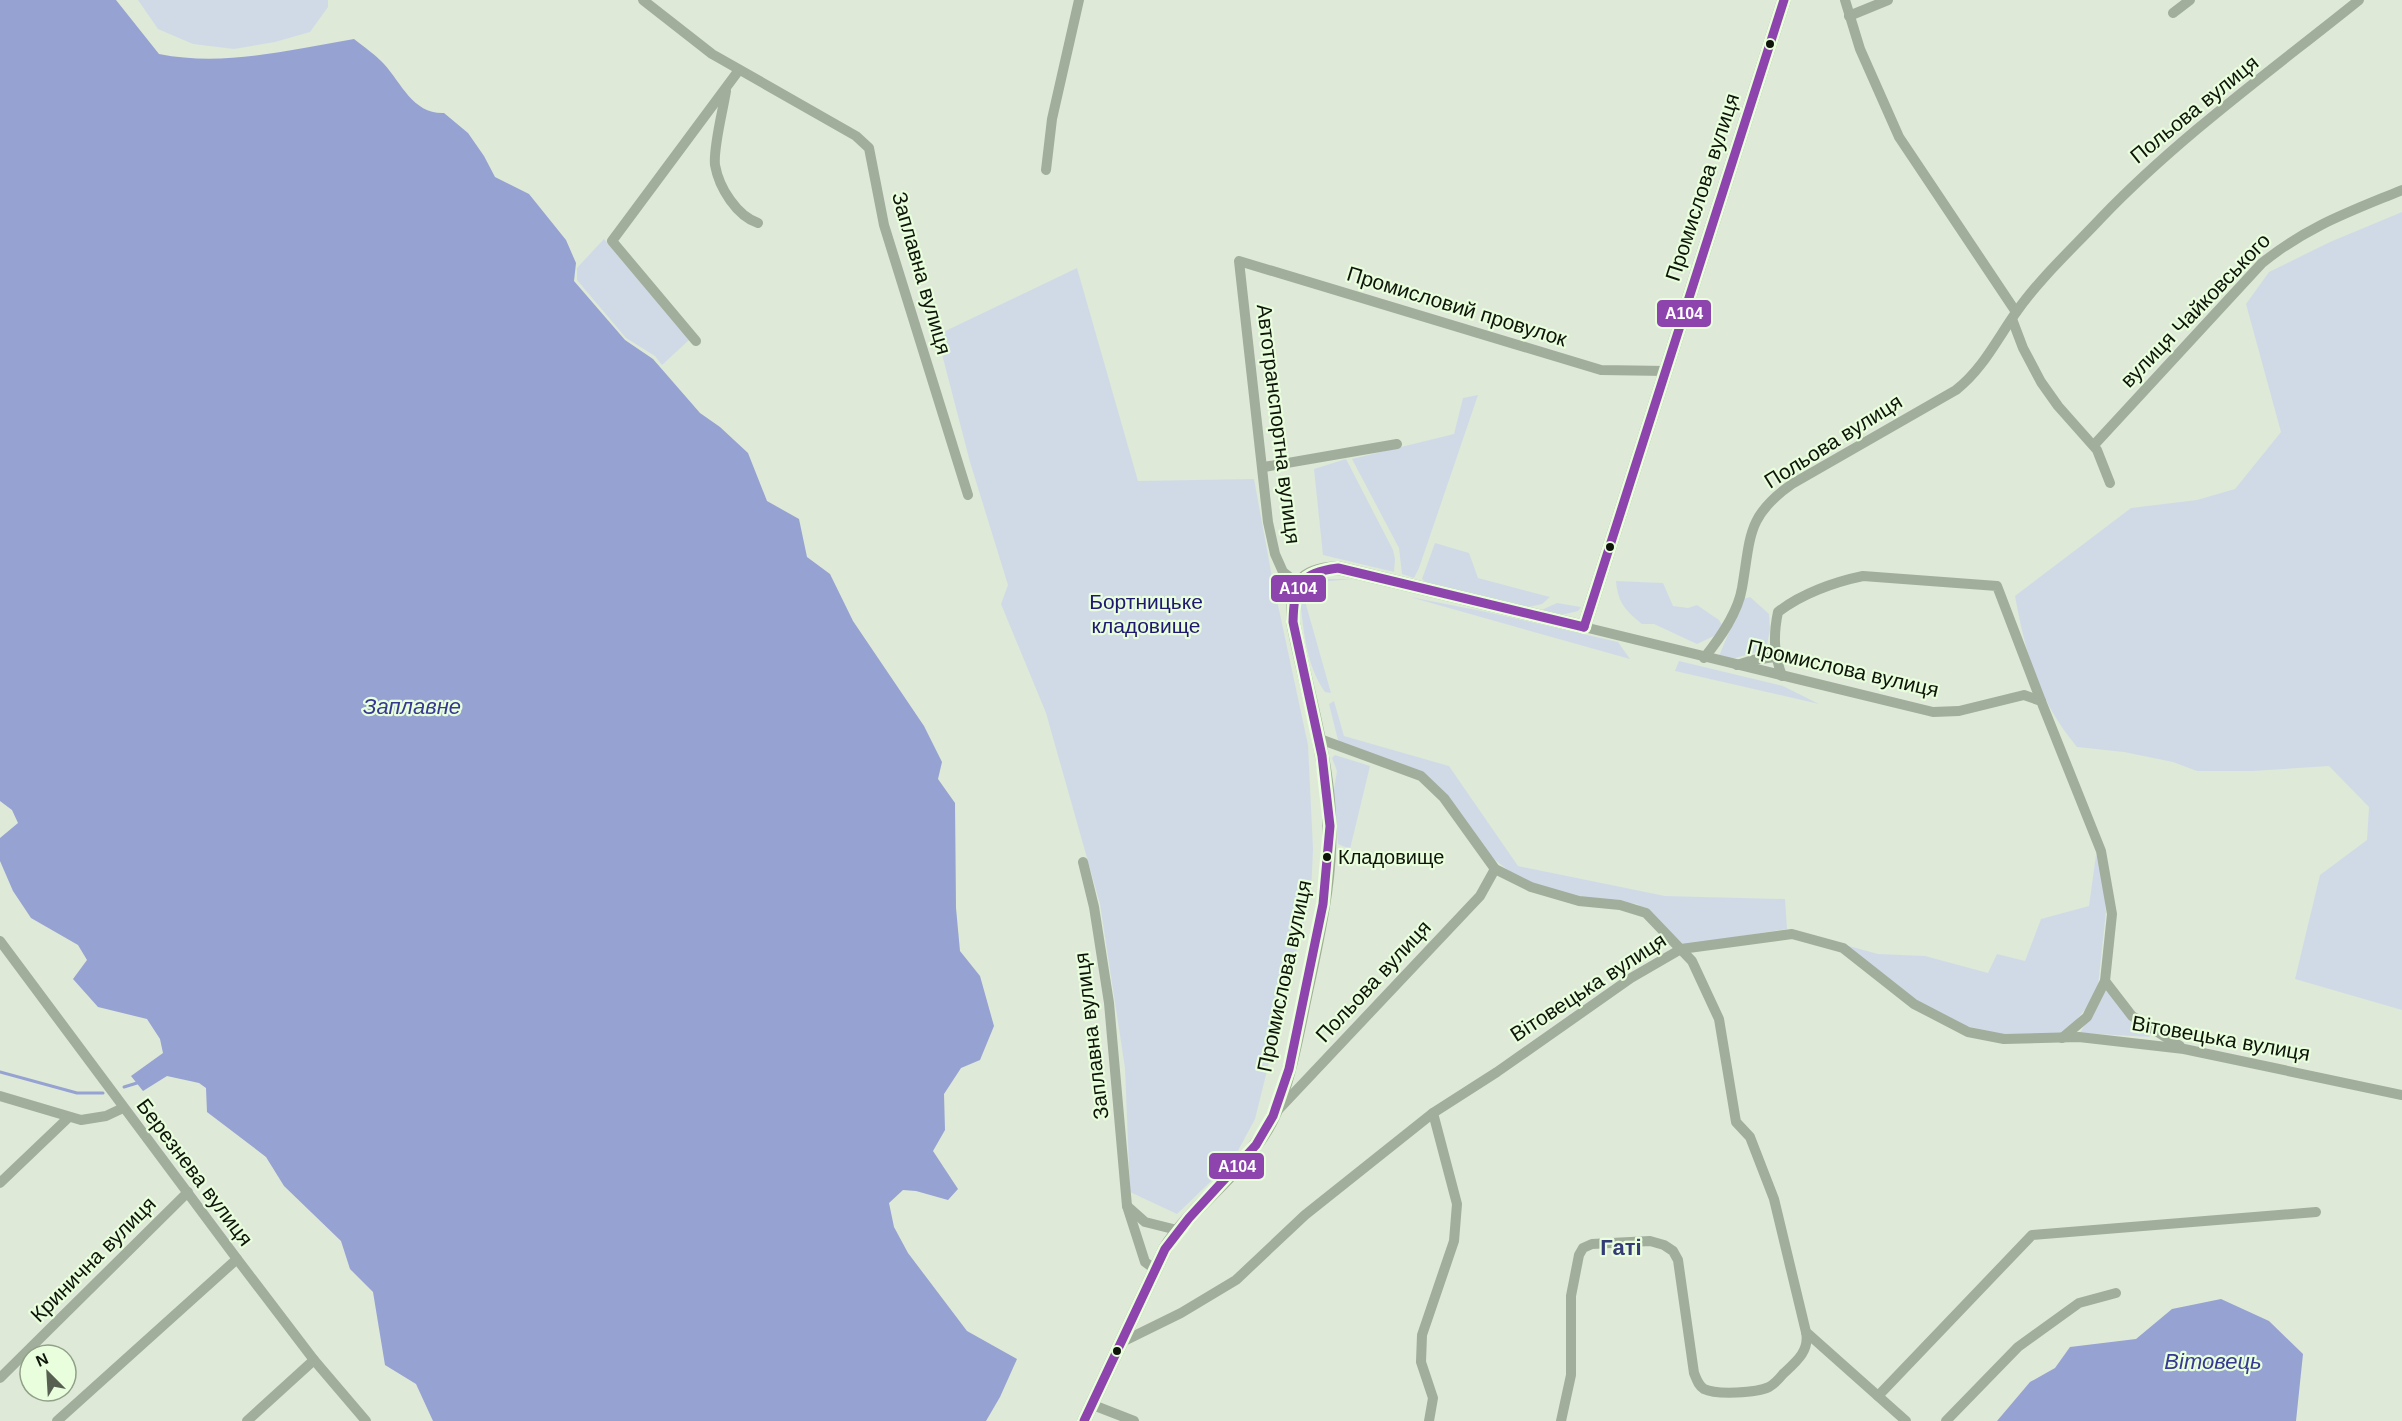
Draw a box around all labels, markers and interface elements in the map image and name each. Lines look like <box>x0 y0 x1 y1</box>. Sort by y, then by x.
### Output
unlabelled marker <box>1764 38 1776 50</box>
street label: Польова вулиця <box>2125 50 2263 168</box>
street label: Промислова вулиця <box>1661 90 1743 284</box>
street label: Заплавна вулиця <box>888 189 956 357</box>
street label: вулиця Чайковського <box>2116 228 2274 392</box>
street label: Промисловий провулок <box>1344 262 1570 351</box>
line badge: А104 <box>1656 299 1712 328</box>
street label: Автотранспортна вулиця <box>1253 303 1305 545</box>
text: А104 <box>1665 305 1703 322</box>
street label: Польова вулиця <box>1760 389 1906 493</box>
unlabelled marker <box>1604 541 1616 553</box>
line badge: А104 <box>1270 574 1327 603</box>
text: А104 <box>1279 580 1317 597</box>
park label: Бортницьке кладовище <box>1089 590 1203 637</box>
street label: Промислова вулиця <box>1745 635 1941 701</box>
water label: Заплавне <box>363 694 461 719</box>
place label: Кладовище <box>1338 846 1444 868</box>
marker: Кладовище <box>1321 851 1333 863</box>
street label: Промислова вулиця <box>1252 878 1316 1074</box>
street label: Польова вулиця <box>1311 915 1435 1047</box>
street label: Вітовецька вулиця <box>1506 928 1670 1046</box>
street label: Заплавна вулиця <box>1069 951 1113 1121</box>
street label: Вітовецька вулиця <box>2130 1011 2312 1065</box>
street label: Березнева вулиця <box>132 1094 258 1250</box>
line badge: А104 <box>1208 1152 1265 1180</box>
text: А104 <box>1218 1158 1256 1175</box>
street label: Кринична вулиця <box>26 1192 160 1326</box>
district label: Гаті <box>1600 1235 1642 1260</box>
north arrow <box>18 1343 78 1403</box>
unlabelled marker <box>1111 1345 1123 1357</box>
water label: Вітовець <box>2164 1349 2262 1374</box>
text: N <box>33 1350 51 1370</box>

